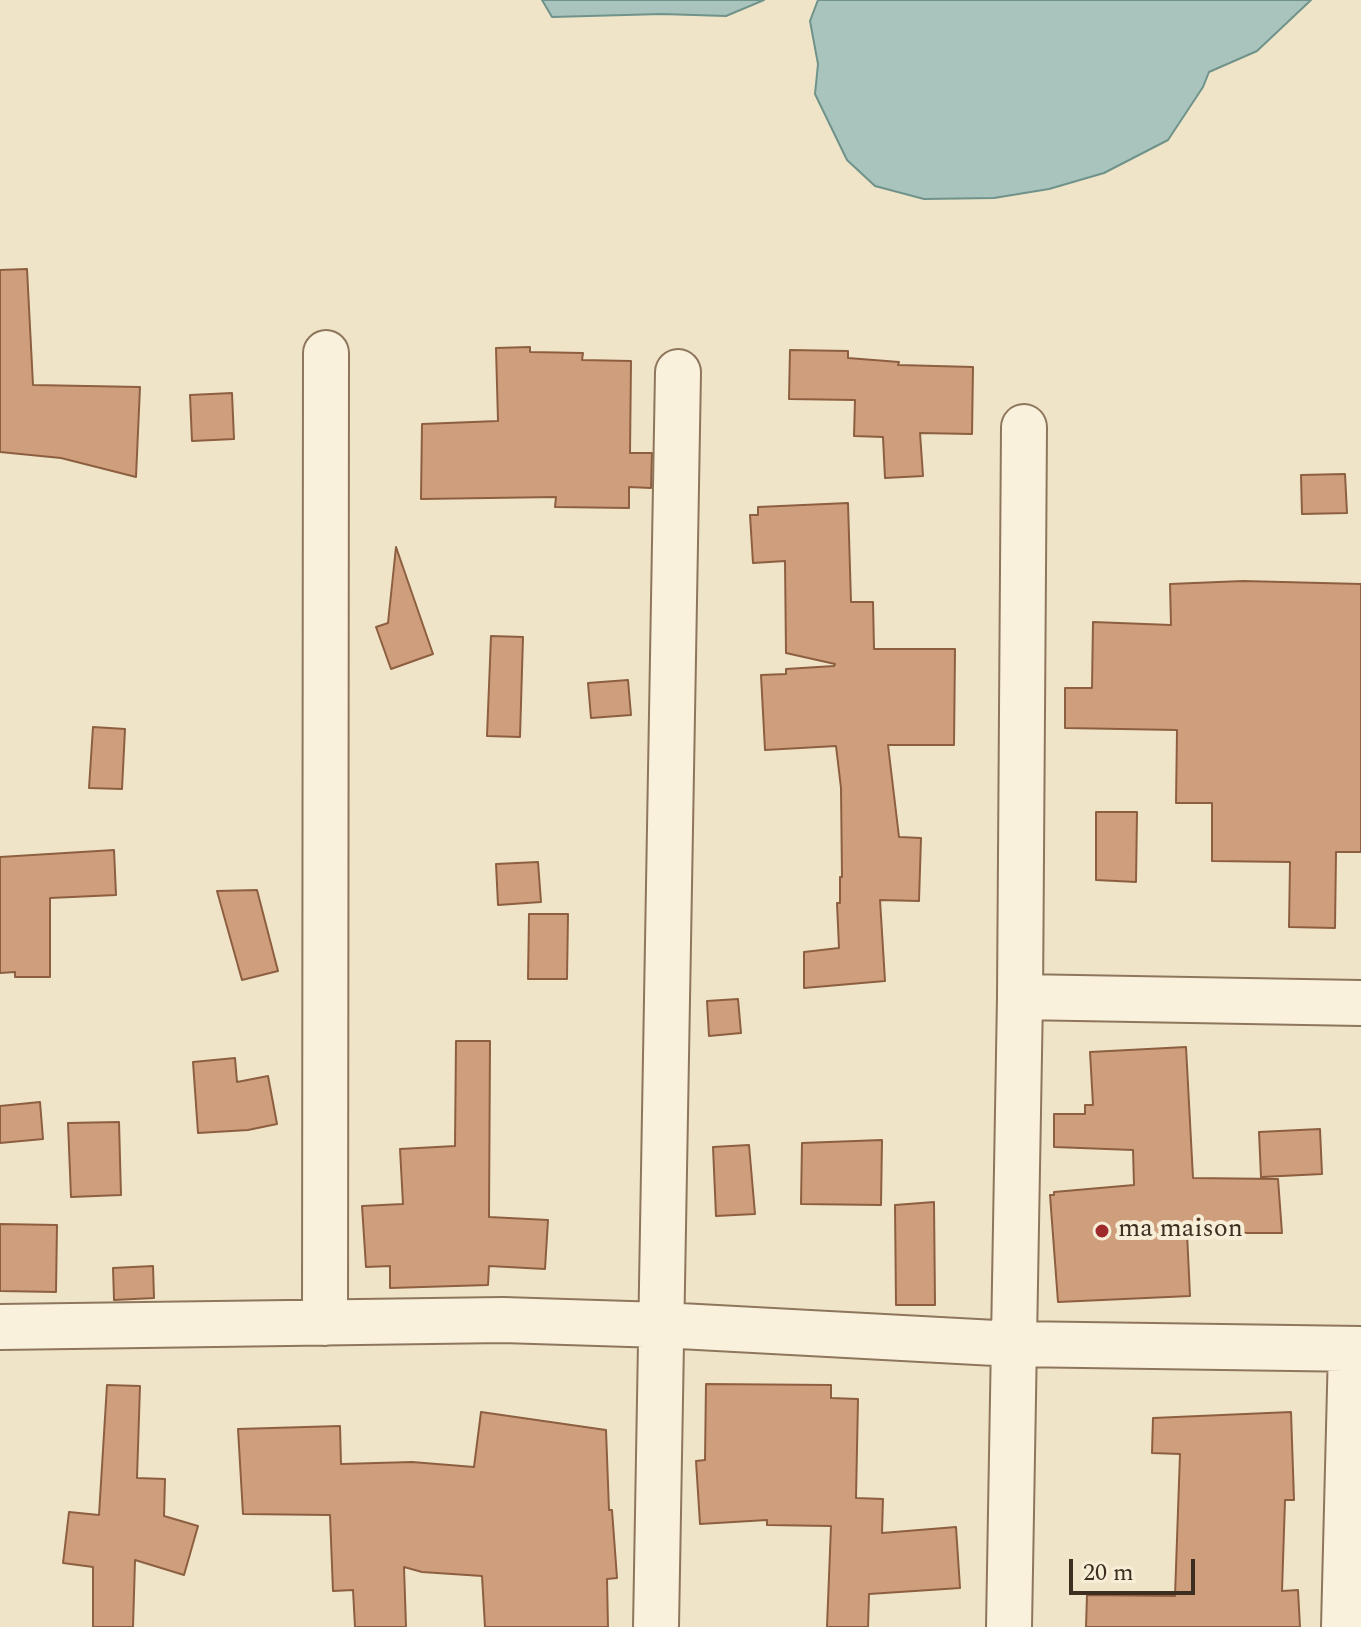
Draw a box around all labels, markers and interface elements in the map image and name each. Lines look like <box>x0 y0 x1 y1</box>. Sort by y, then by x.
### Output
place label: ma maison <box>1118 1215 1243 1247</box>
marker: ma maison <box>1093 1222 1111 1240</box>
scale bar <box>1073 1543 1199 1593</box>
text: 20 m <box>1083 1555 1134 1591</box>

